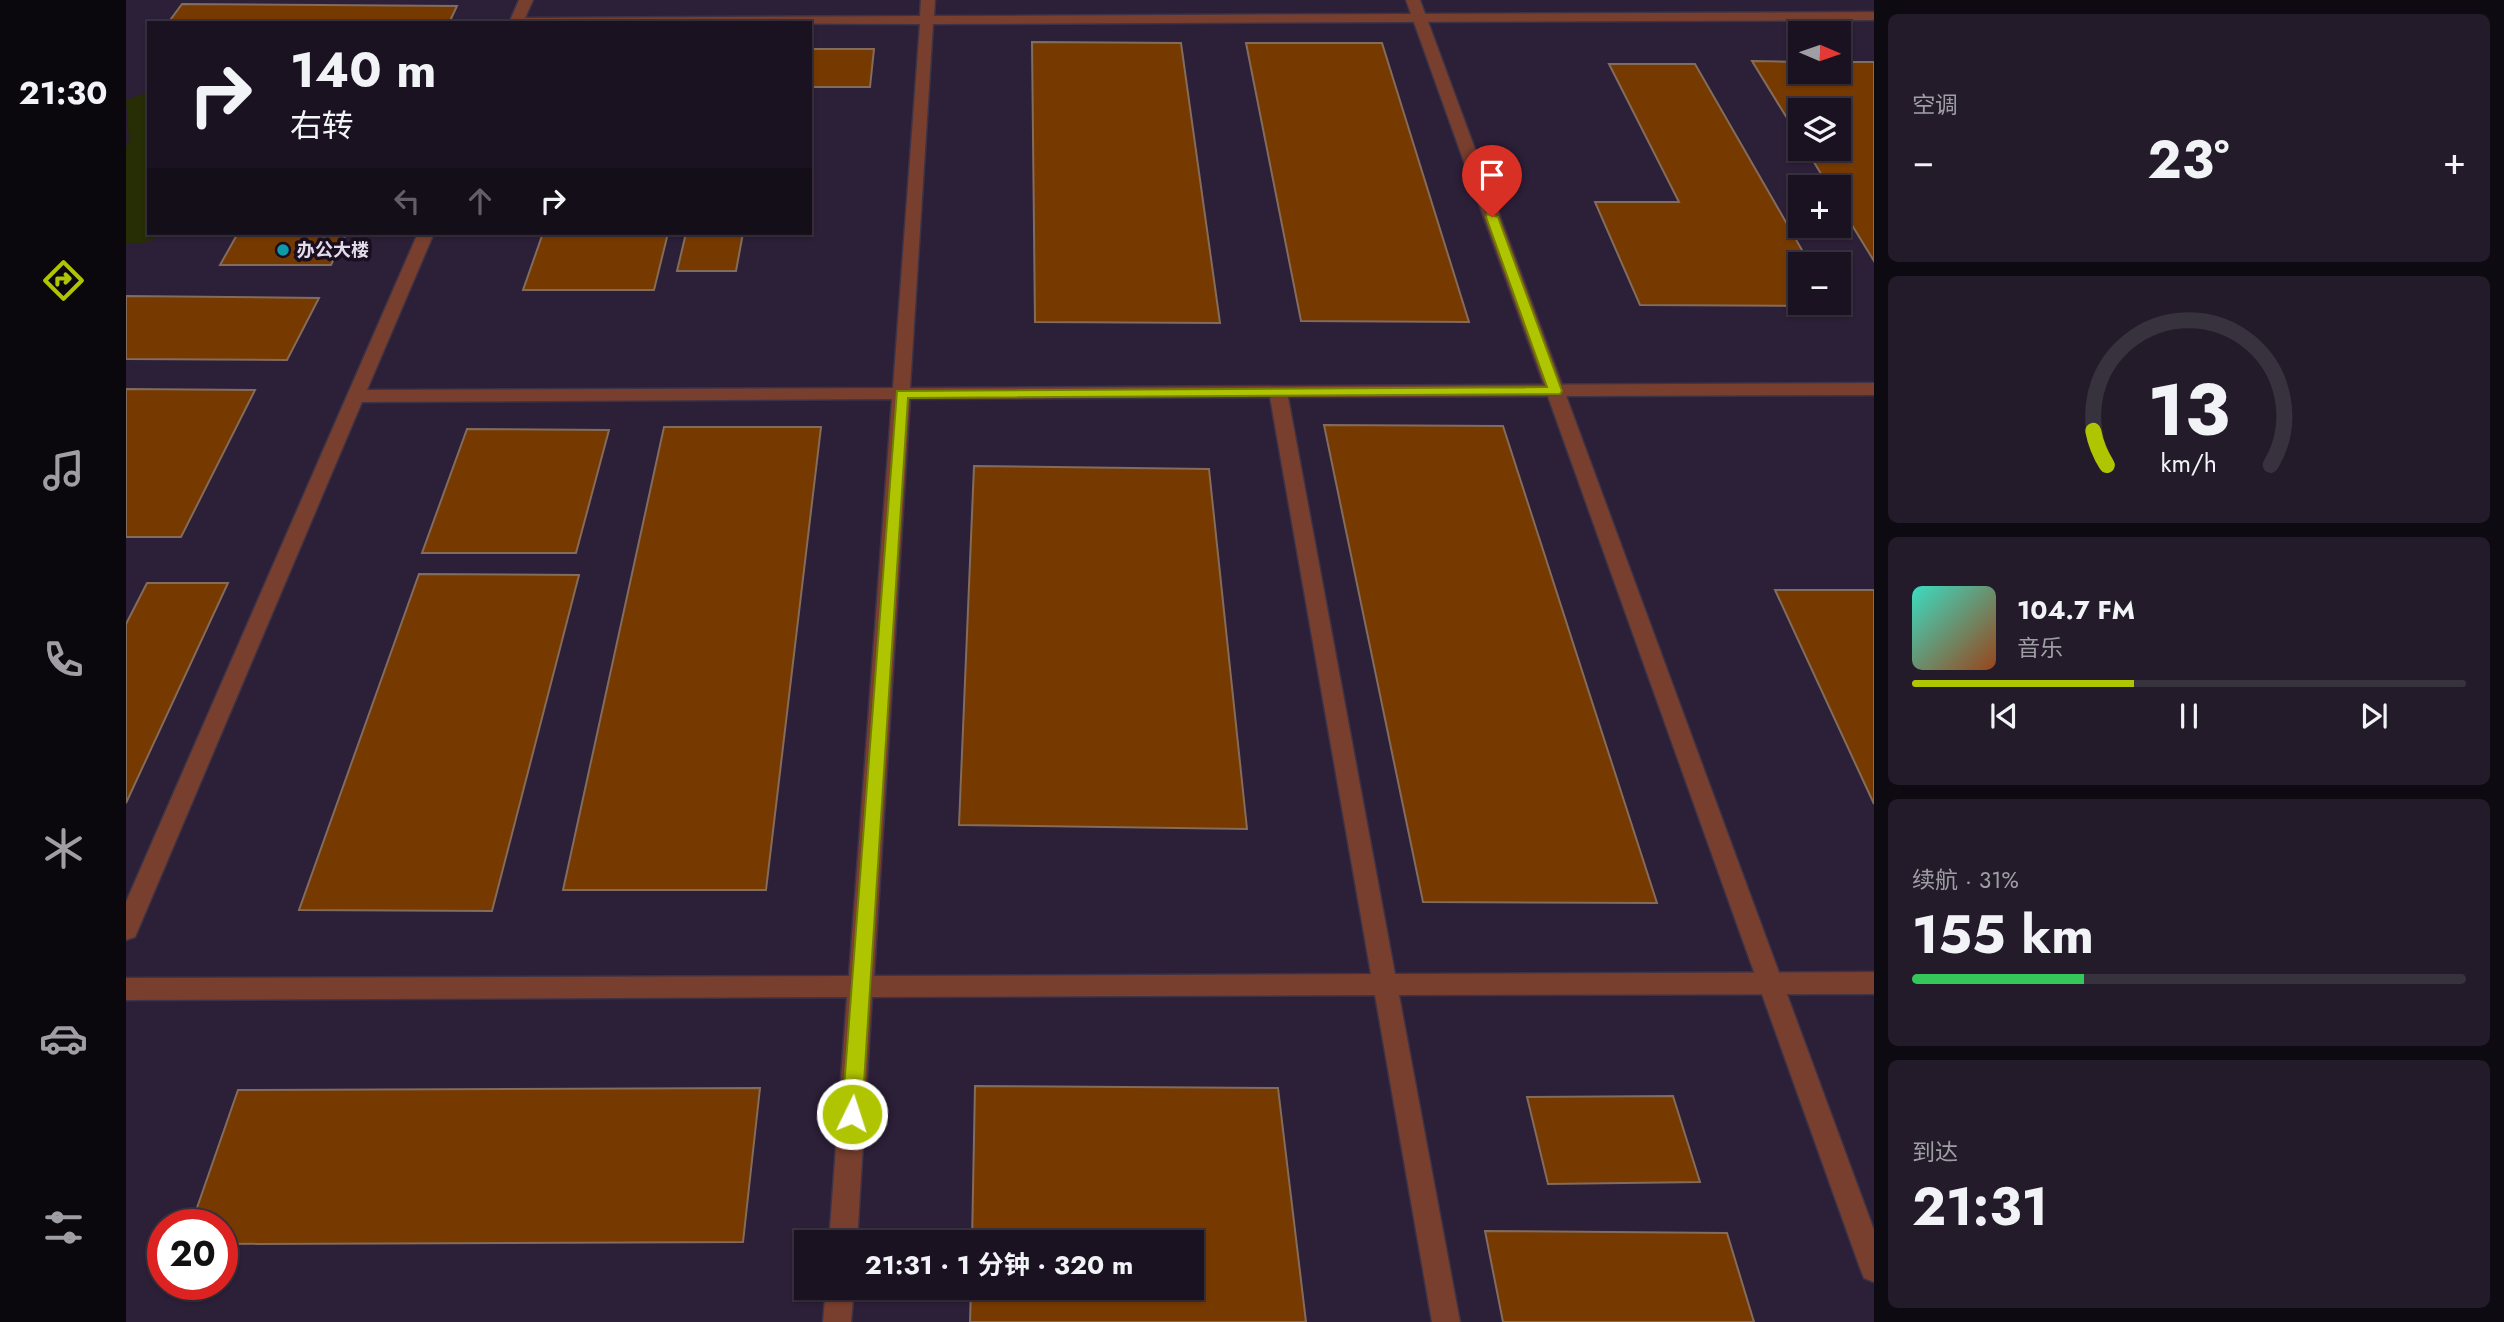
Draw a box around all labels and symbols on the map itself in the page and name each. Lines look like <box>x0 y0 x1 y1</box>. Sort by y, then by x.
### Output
north arrow <box>1788 21 1852 84</box>
pin <box>1462 145 1522 217</box>
place label: 办公大楼 <box>297 237 369 263</box>
marker: 办公大楼 <box>275 242 291 258</box>
position arrow <box>815 1077 889 1151</box>
speed limit sign: 20 <box>147 1209 238 1300</box>

